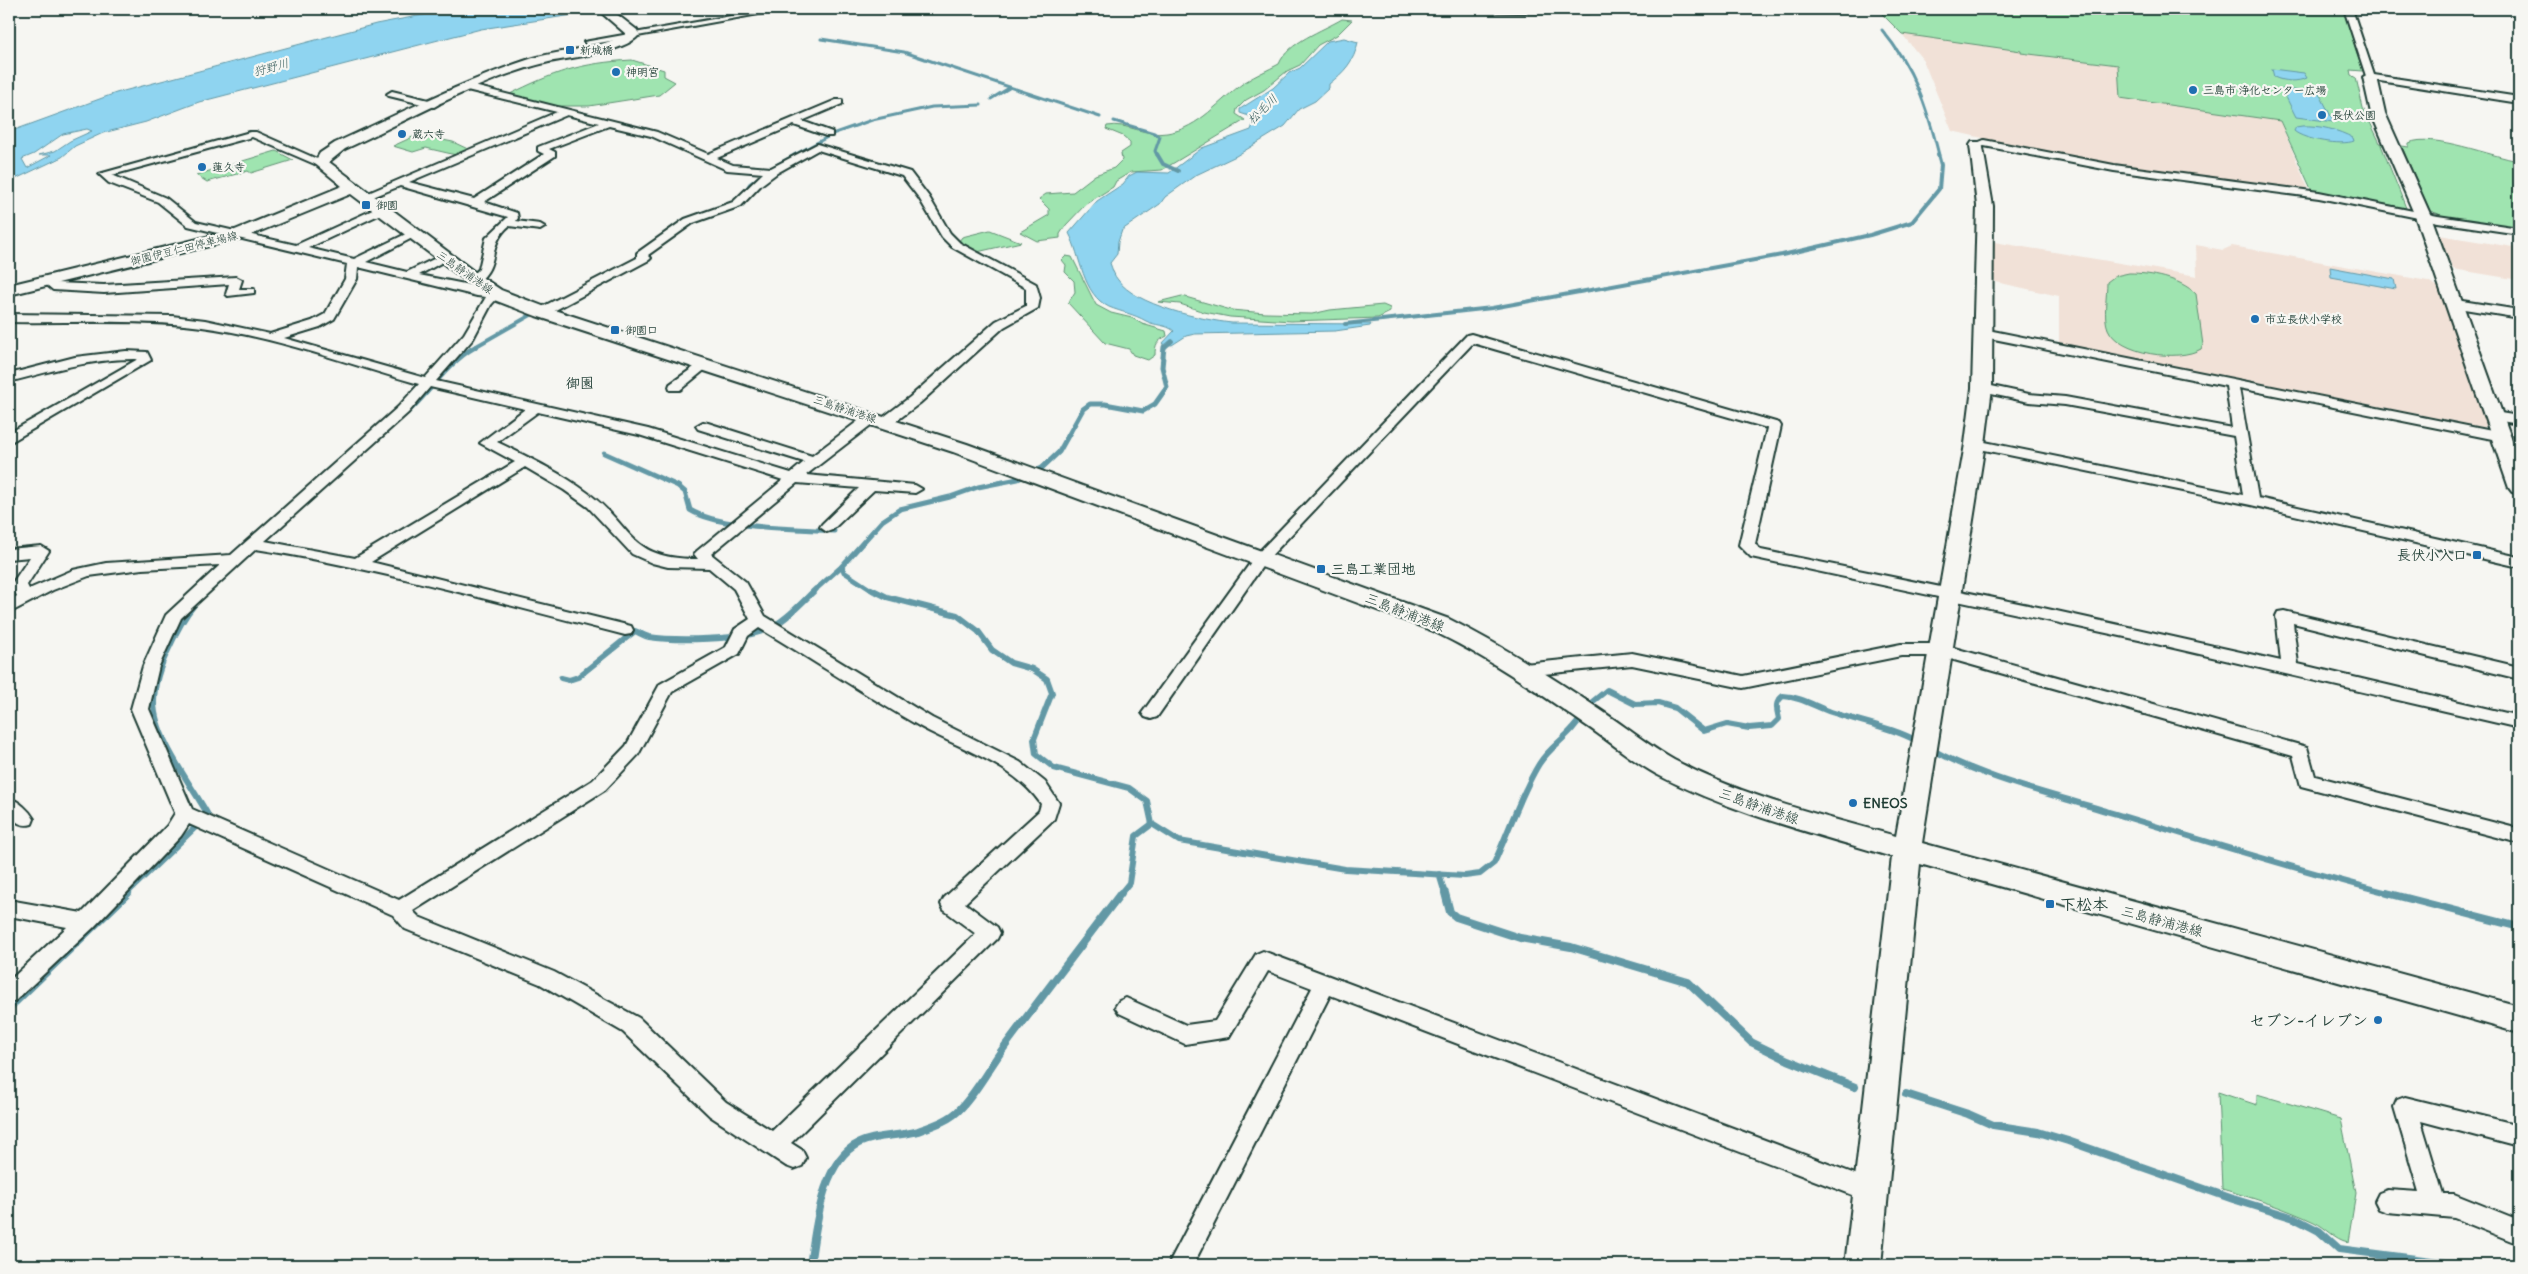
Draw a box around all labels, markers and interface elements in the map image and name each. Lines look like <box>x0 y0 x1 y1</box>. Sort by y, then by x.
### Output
place label: 新城橋 <box>580 43 613 57</box>
marker: 新城橋 <box>564 44 576 56</box>
water label: 狩野川 <box>252 55 290 79</box>
place label: 神明宮 <box>626 65 659 79</box>
marker: 神明宮 <box>610 66 622 78</box>
place label: 三島市 浄化センター広場 <box>2203 83 2327 97</box>
marker: 三島市 浄化センター広場 <box>2187 84 2199 96</box>
water label: 松毛川 <box>1244 91 1280 127</box>
place label: 長伏公園 <box>2332 108 2376 122</box>
marker: 長伏公園 <box>2316 109 2328 121</box>
place label: 蔵六寺 <box>412 127 445 141</box>
marker: 蔵六寺 <box>396 128 408 140</box>
place label: 蓮久寺 <box>212 160 245 174</box>
marker: 蓮久寺 <box>196 161 208 173</box>
place label: 御園 <box>376 198 398 212</box>
marker: 御園 <box>360 199 372 211</box>
street label: 御園伊豆仁田停車場線 <box>129 228 239 268</box>
street label: 三島静浦港線 <box>434 247 496 297</box>
place label: 市立長伏小学校 <box>2265 312 2342 326</box>
marker: 市立長伏小学校 <box>2249 313 2261 325</box>
place label: 御園口 <box>625 323 658 337</box>
marker: 御園口 <box>609 324 621 336</box>
district label: 御園 <box>566 374 594 392</box>
street label: 三島静浦港線 <box>811 392 879 426</box>
place label: 長伏小入口 <box>2397 546 2467 564</box>
marker: 長伏小入口 <box>2471 549 2483 561</box>
place label: 三島工業団地 <box>1331 560 1415 578</box>
marker: 三島工業団地 <box>1315 563 1327 575</box>
street label: 三島静浦港線 <box>1363 589 1447 635</box>
street label: 三島静浦港線 <box>1716 784 1802 828</box>
place label: ENEOS <box>1863 794 1908 812</box>
marker: ENEOS <box>1847 797 1859 809</box>
place label: 下松本 <box>2060 894 2108 914</box>
marker: 下松本 <box>2044 898 2056 910</box>
street label: 三島静浦港線 <box>2119 901 2205 941</box>
place label: セブン-イレブン <box>2249 1010 2368 1030</box>
marker: セブン-イレブン <box>2372 1014 2384 1026</box>

